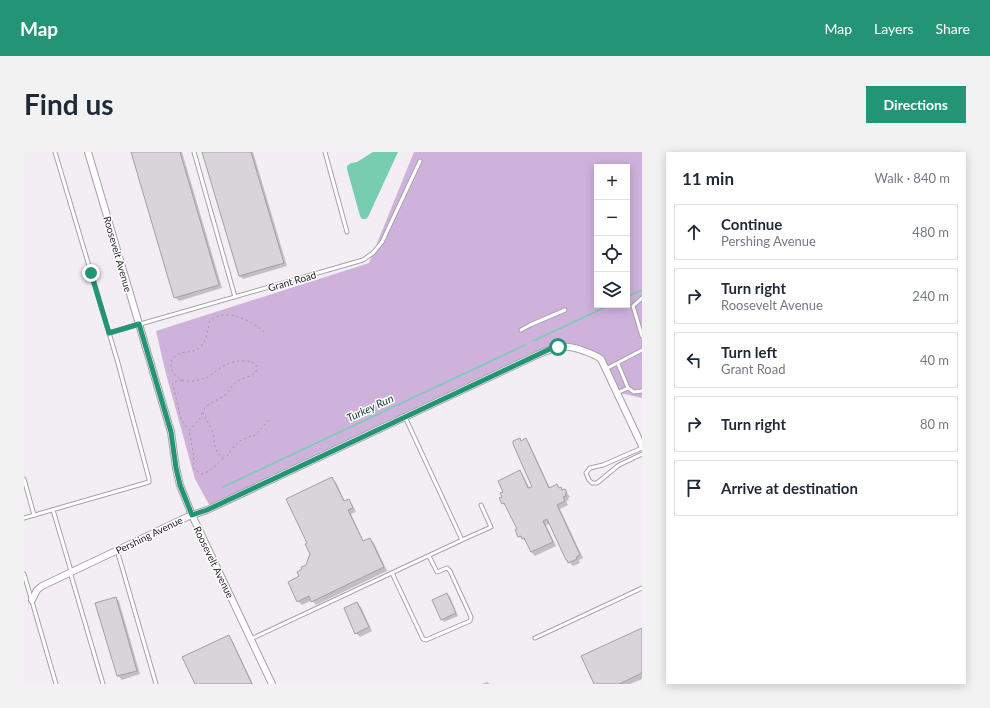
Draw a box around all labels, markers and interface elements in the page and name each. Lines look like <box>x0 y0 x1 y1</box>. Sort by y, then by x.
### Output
text: Map <box>20 17 58 40</box>
text: Map <box>824 20 852 37</box>
text: Layers <box>874 20 914 37</box>
text: Share <box>936 20 970 37</box>
button: Directions <box>866 86 966 123</box>
text: Find us <box>24 87 114 121</box>
map controls <box>594 164 630 308</box>
button: + <box>594 164 630 200</box>
text: 11 min <box>682 168 734 189</box>
text: Walk · 840 m <box>874 170 950 186</box>
button: − <box>594 200 630 236</box>
street label: Roosevelt Avenue <box>101 215 135 293</box>
text: Continue <box>721 215 782 233</box>
icon: ahead <box>683 221 705 243</box>
text: 480 m <box>912 224 949 240</box>
text: Pershing Avenue <box>721 233 816 249</box>
button: locate <box>594 236 630 272</box>
route end <box>82 264 100 282</box>
street label: Grant Road <box>267 268 317 294</box>
button: layers <box>594 272 630 308</box>
text: Turn right <box>721 279 786 297</box>
icon: right <box>683 285 705 307</box>
text: 240 m <box>912 288 949 304</box>
text: Roosevelt Avenue <box>721 297 823 313</box>
route start <box>549 338 567 356</box>
text: Turn left <box>721 343 777 361</box>
icon: left <box>683 349 705 371</box>
text: 40 m <box>920 352 949 368</box>
text: Grant Road <box>721 361 785 377</box>
water label: Turkey Run <box>344 391 395 424</box>
icon: right <box>683 413 705 435</box>
text: Turn right <box>721 415 786 433</box>
text: 80 m <box>920 416 949 432</box>
icon: arrive <box>683 477 705 499</box>
text: Arrive at destination <box>721 479 858 497</box>
street label: Pershing Avenue <box>114 514 184 556</box>
street label: Roosevelt Avenue <box>191 524 237 600</box>

